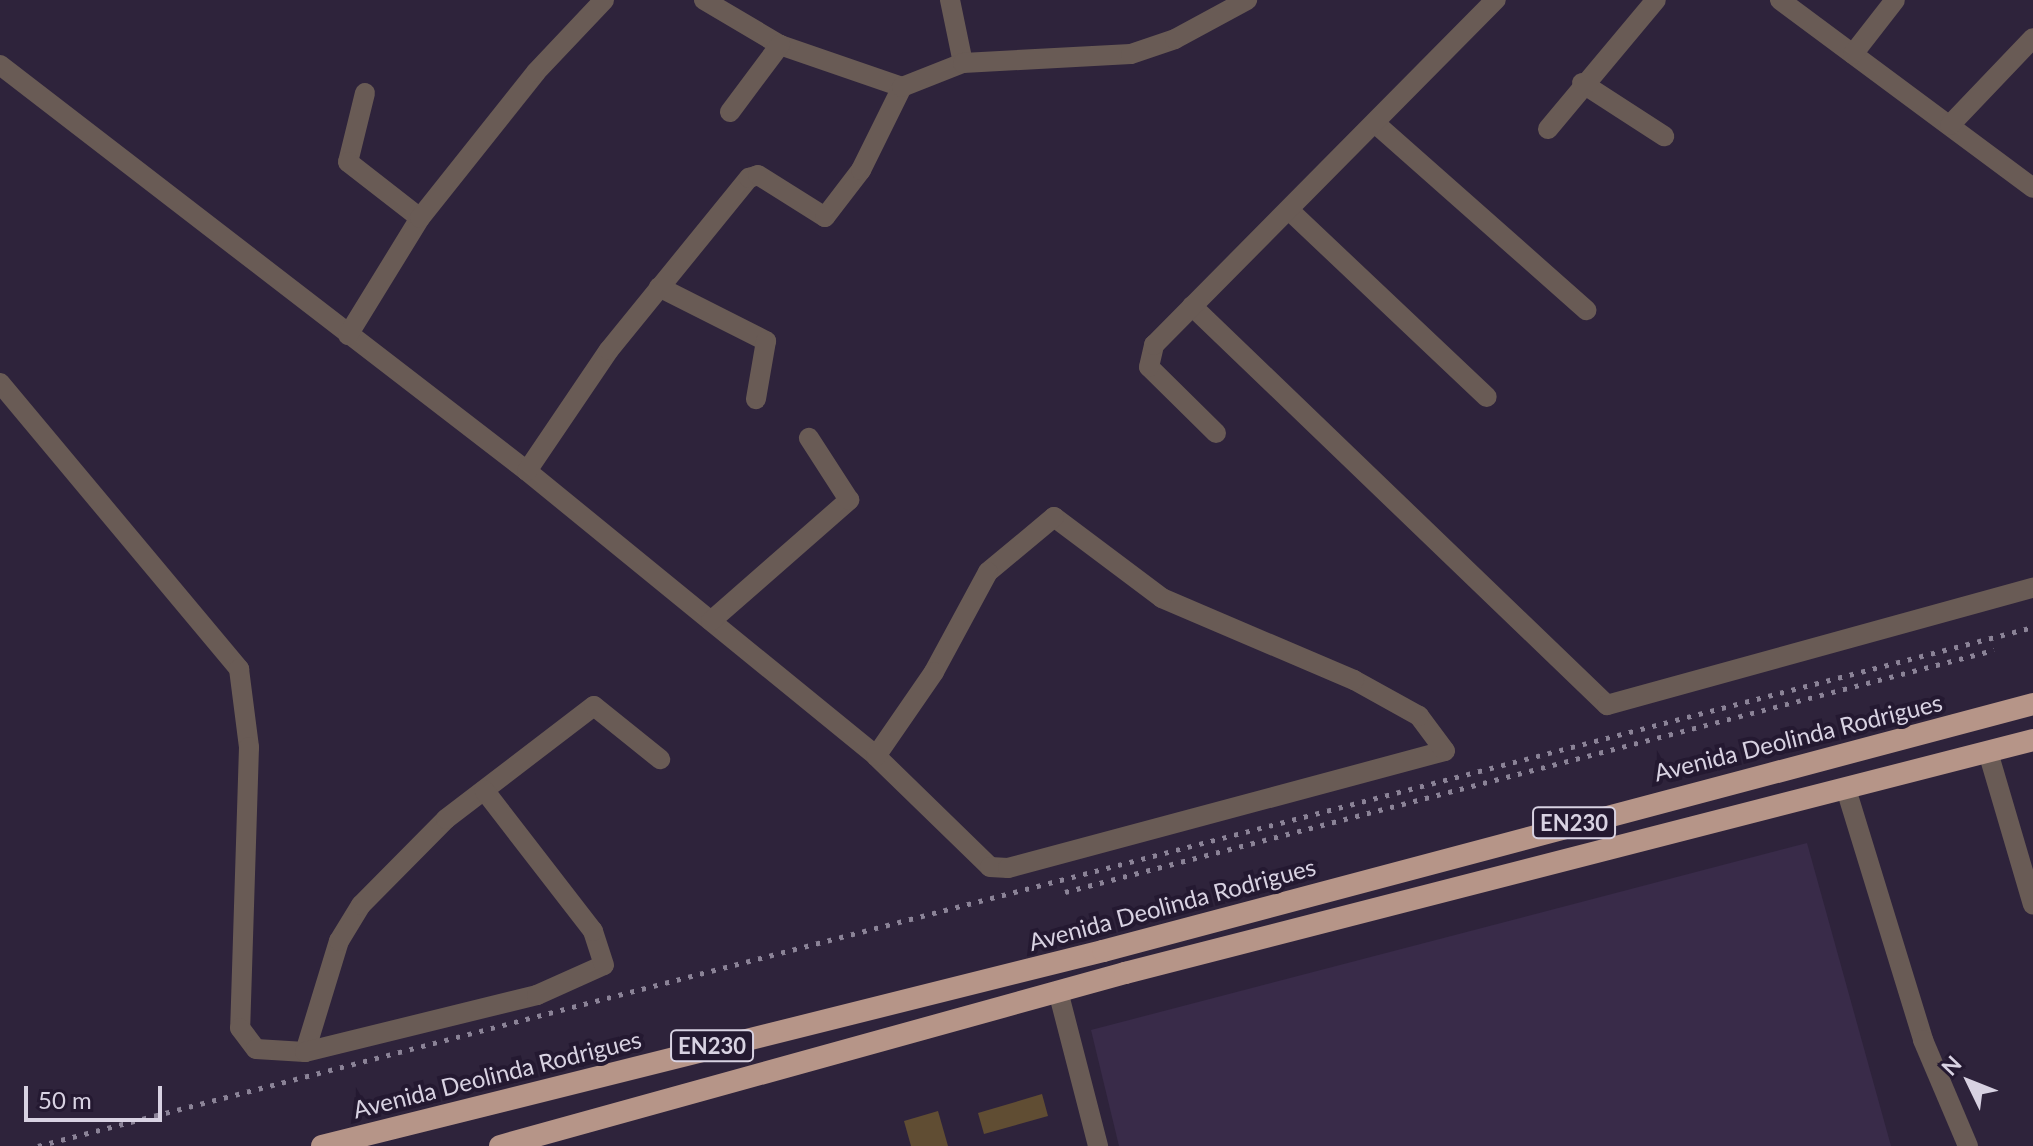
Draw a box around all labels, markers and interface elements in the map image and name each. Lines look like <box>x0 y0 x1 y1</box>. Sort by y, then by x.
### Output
street label: Avenida Deolinda Rodrigues <box>1651 687 1945 787</box>
road number: EN230 <box>1532 805 1616 841</box>
street label: Avenida Deolinda Rodrigues <box>1025 852 1319 956</box>
street label: Avenida Deolinda Rodrigues <box>350 1024 644 1124</box>
road number: EN230 <box>670 1028 754 1064</box>
north arrow <box>1929 1042 2009 1122</box>
text: N <box>1935 1050 1967 1081</box>
scale bar <box>28 1070 166 1120</box>
text: 50 m <box>38 1085 92 1114</box>

